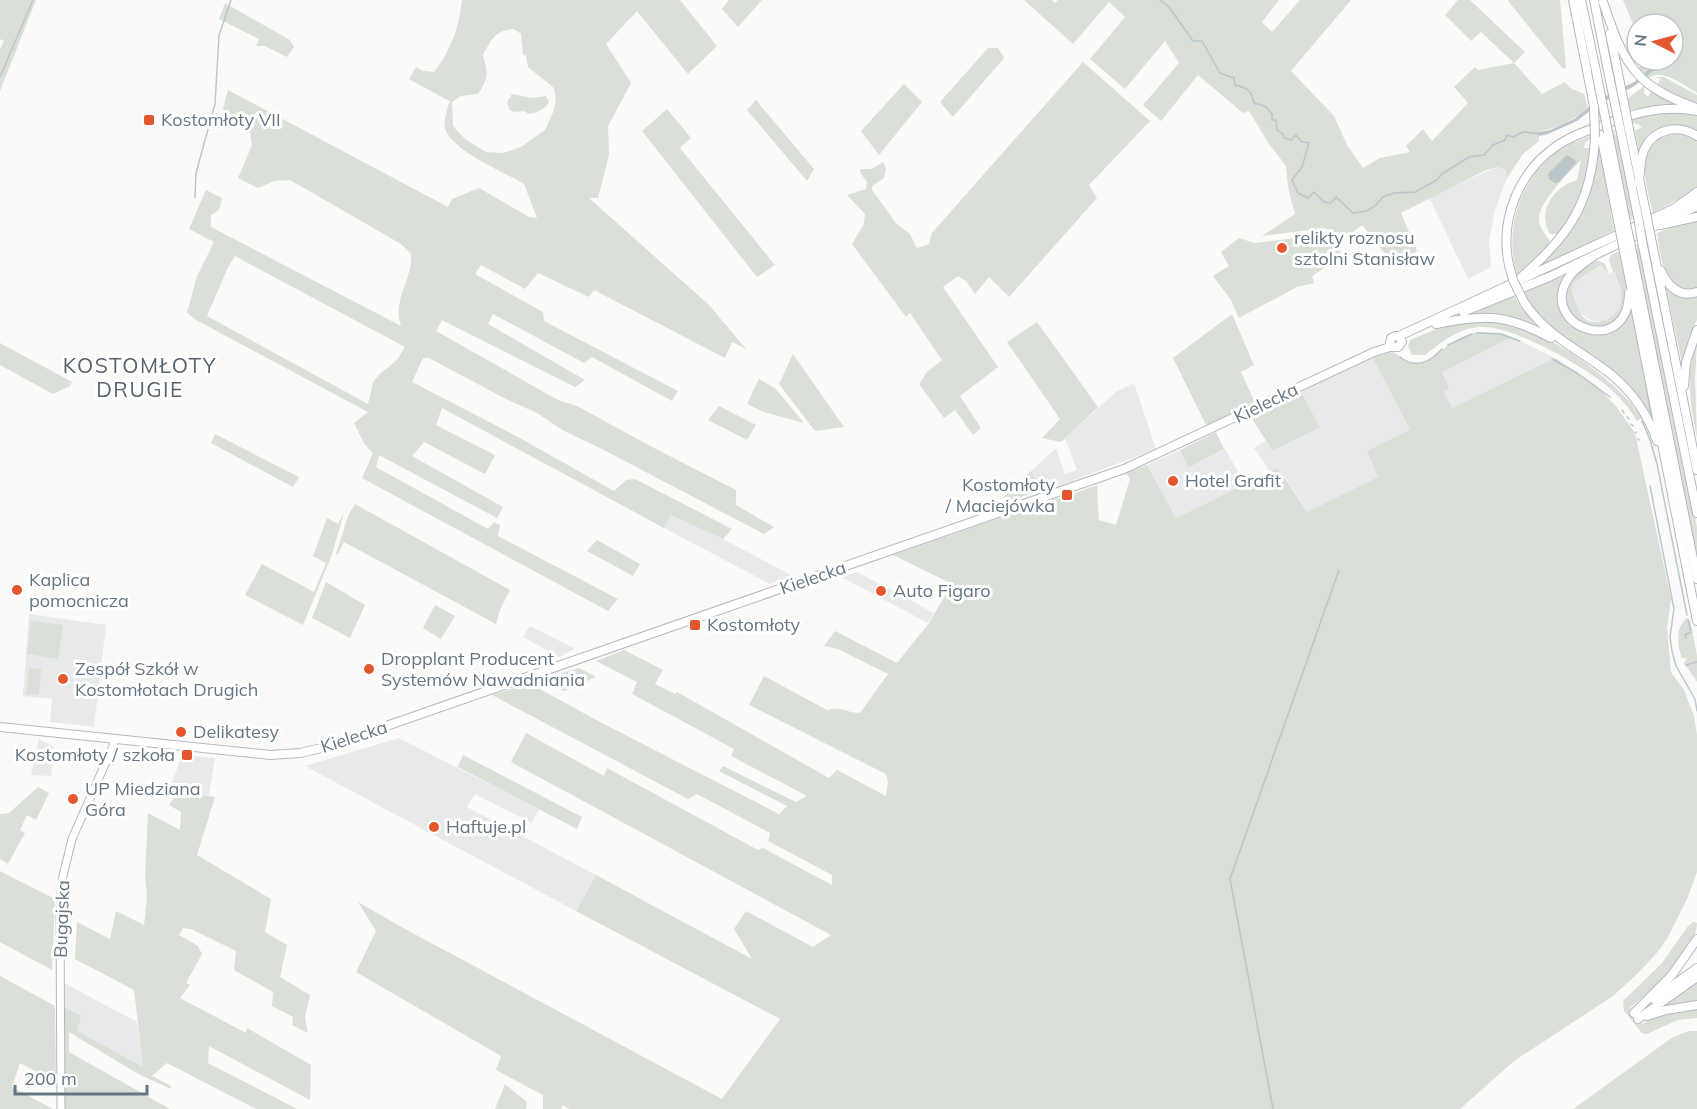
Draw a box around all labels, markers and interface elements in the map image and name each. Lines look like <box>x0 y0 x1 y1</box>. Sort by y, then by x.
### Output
north arrow <box>1625 12 1685 72</box>
text: N <box>1630 33 1651 47</box>
place label: Kostomłoty VII <box>161 108 281 131</box>
marker: Kostomłoty VII <box>142 113 156 127</box>
place label: relikty roznosu sztolni Stanisław <box>1294 226 1436 270</box>
marker: relikty roznosu sztolni Stanisław <box>1275 241 1289 255</box>
district label: KOSTOMŁOTY DRUGIE <box>63 352 217 402</box>
street label: Kielecka <box>1230 377 1302 428</box>
place label: Hotel Grafit <box>1185 469 1281 492</box>
place label: Kostomłoty / Maciejówka <box>945 473 1055 517</box>
marker: Hotel Grafit <box>1166 474 1180 488</box>
marker: Kostomłoty / Maciejówka <box>1060 488 1074 502</box>
street label: Kielecka <box>777 556 849 600</box>
place label: Kaplica pomocnicza <box>29 568 129 612</box>
place label: Auto Figaro <box>893 579 991 602</box>
marker: Kaplica pomocnicza <box>10 583 24 597</box>
marker: Auto Figaro <box>874 584 888 598</box>
place label: Kostomłoty <box>707 613 801 636</box>
marker: Kostomłoty <box>688 618 702 632</box>
place label: Dropplant Producent Systemów Nawadniania <box>381 647 585 691</box>
place label: Zespół Szkół w Kostomłotach Drugich <box>75 657 258 701</box>
marker: Dropplant Producent Systemów Nawadniania <box>362 662 376 676</box>
marker: Zespół Szkół w Kostomłotach Drugich <box>56 672 70 686</box>
street label: Kielecka <box>318 715 390 758</box>
place label: Delikatesy <box>193 720 280 743</box>
marker: Delikatesy <box>174 725 188 739</box>
place label: Kostomłoty / szkoła <box>15 743 175 766</box>
marker: Kostomłoty / szkoła <box>180 748 194 762</box>
place label: UP Miedziana Góra <box>85 777 201 821</box>
marker: UP Miedziana Góra <box>66 792 80 806</box>
place label: Haftuje.pl <box>446 815 526 838</box>
marker: Haftuje.pl <box>427 820 441 834</box>
street label: Bugajska <box>49 880 74 958</box>
scale bar <box>15 1058 147 1096</box>
text: 200 m <box>24 1067 77 1090</box>

